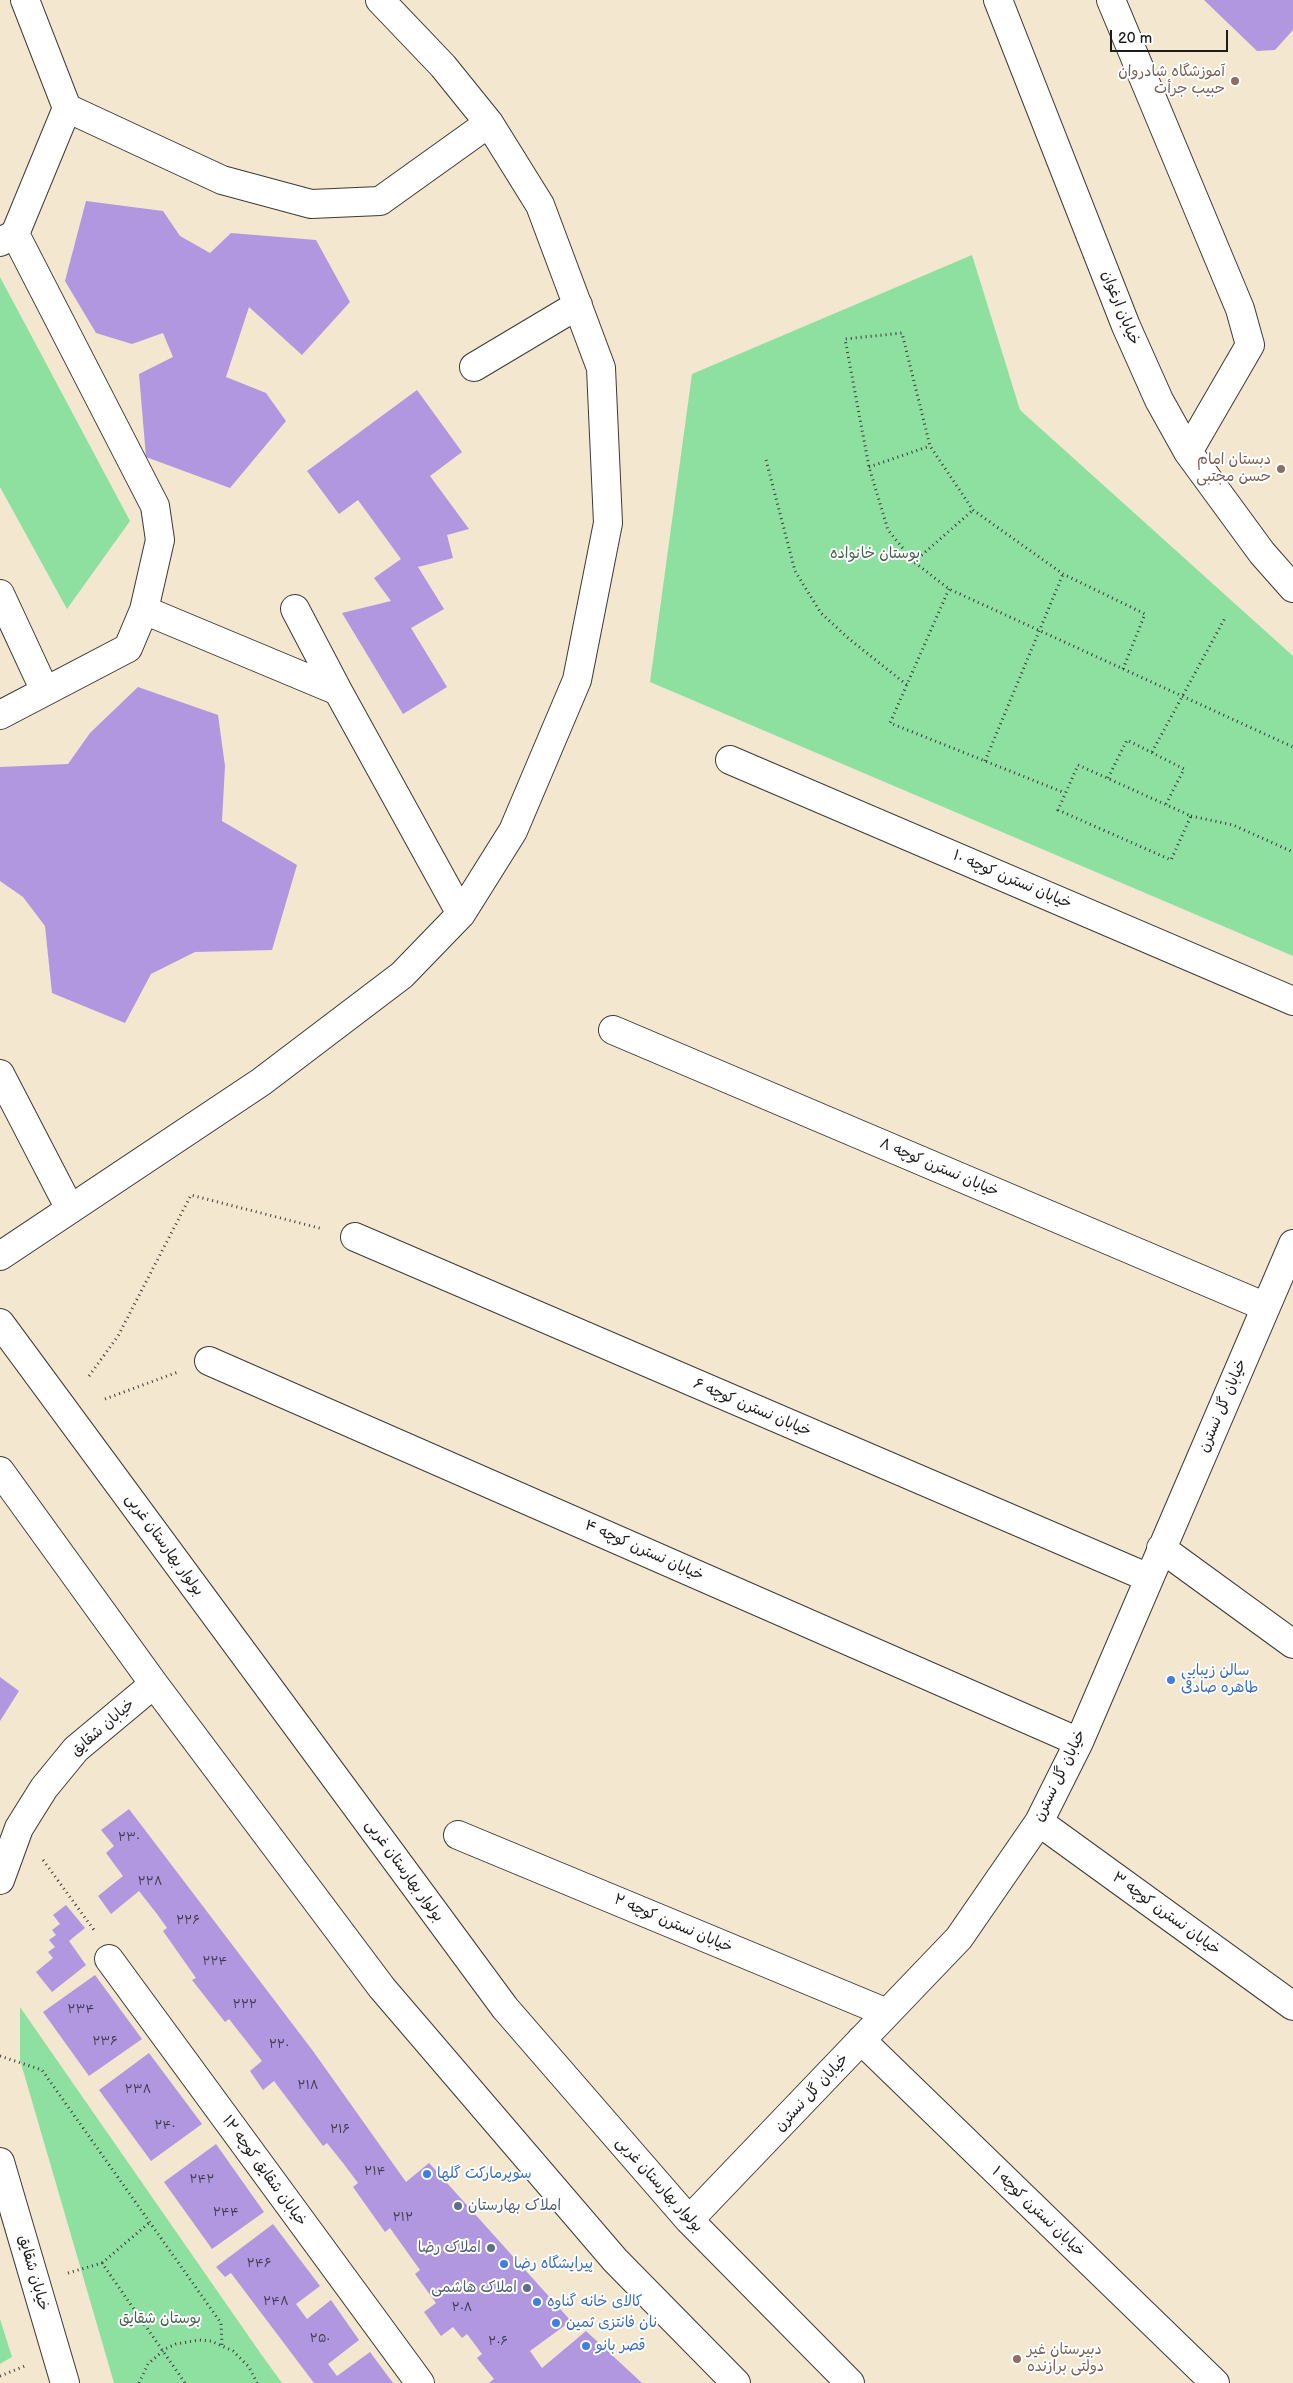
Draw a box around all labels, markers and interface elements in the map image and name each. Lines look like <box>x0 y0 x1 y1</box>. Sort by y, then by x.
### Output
scale bar <box>1113 20 1230 52</box>
text: 20 m <box>1118 29 1152 48</box>
place label: آموزشگاه شادروان حبیب جرأت <box>1118 63 1225 98</box>
marker: آموزشگاه شادروان حبیب جرأت <box>1229 75 1241 87</box>
street label: خیابان ارغوان <box>1097 268 1143 348</box>
place label: دبستان امام حسن مجتبی <box>1196 451 1271 486</box>
marker: دبستان امام حسن مجتبی <box>1275 463 1287 475</box>
park label: بوستان خانواده <box>830 545 920 563</box>
street label: خیابان نسترن کوچه ۱۰ <box>950 847 1074 913</box>
street label: خیابان نسترن کوچه ۸ <box>877 1135 1001 1201</box>
street label: خیابان گل نسترن <box>1195 1357 1251 1455</box>
street label: خیابان نسترن کوچه ۶ <box>690 1375 814 1441</box>
street label: بولوار بهارستان غربی <box>121 1491 207 1599</box>
street label: خیابان نسترن کوچه ۴ <box>582 1517 706 1585</box>
place label: سالن زیبایی طاهره صادقی <box>1181 1662 1258 1697</box>
marker: سالن زیبایی طاهره صادقی <box>1165 1674 1177 1686</box>
street label: خیابان شقایق <box>68 1696 138 1760</box>
street label: خیابان گل نسترن <box>1030 1727 1090 1825</box>
street label: بولوار بهارستان غربی <box>361 1817 447 1925</box>
house number: ۲۳۰ <box>118 1831 140 1845</box>
street label: خیابان نسترن کوچه ۳ <box>1108 1869 1224 1959</box>
house number: ۲۲۸ <box>138 1875 162 1889</box>
street label: خیابان نسترن کوچه ۲ <box>611 1891 735 1957</box>
house number: ۲۲۶ <box>176 1914 200 1928</box>
house number: ۲۲۴ <box>202 1955 228 1969</box>
house number: ۲۲۲ <box>233 1998 257 2012</box>
house number: ۲۳۴ <box>68 2003 94 2017</box>
house number: ۲۳۶ <box>92 2035 118 2049</box>
house number: ۲۲۰ <box>269 2038 289 2052</box>
street label: خیابان گل نسترن <box>771 2050 853 2136</box>
house number: ۲۱۸ <box>298 2079 318 2093</box>
house number: ۲۳۸ <box>125 2083 151 2097</box>
street label: خیابان شقایق کوچه ۱۲ <box>218 2112 310 2230</box>
house number: ۲۴۰ <box>154 2119 176 2133</box>
house number: ۲۱۶ <box>330 2123 350 2137</box>
street label: بولوار بهارستان غربی <box>612 2134 706 2236</box>
street label: خیابان نسترن کوچه ۱ <box>988 2163 1088 2261</box>
house number: ۲۱۴ <box>364 2165 386 2179</box>
place label: سوپرمارکت گلها <box>437 2165 531 2183</box>
marker: سوپرمارکت گلها <box>421 2168 433 2180</box>
house number: ۲۴۲ <box>189 2173 215 2187</box>
place label: املاک بهارستان <box>468 2197 561 2215</box>
marker: املاک بهارستان <box>452 2200 464 2212</box>
house number: ۲۴۴ <box>213 2206 239 2220</box>
house number: ۲۱۲ <box>393 2211 413 2225</box>
street label: خیابان شقایق <box>14 2233 52 2313</box>
place label: املاک رضا <box>418 2239 481 2257</box>
marker: املاک رضا <box>485 2242 497 2254</box>
place label: پیرایشگاه رضا <box>514 2255 593 2273</box>
house number: ۲۴۶ <box>247 2257 271 2271</box>
marker: پیرایشگاه رضا <box>498 2258 510 2270</box>
place label: املاک هاشمی <box>431 2279 517 2297</box>
marker: املاک هاشمی <box>521 2282 533 2294</box>
place label: کالای خانه گناوه <box>547 2293 643 2311</box>
house number: ۲۴۸ <box>263 2295 289 2309</box>
marker: کالای خانه گناوه <box>531 2296 543 2308</box>
house number: ۲۰۸ <box>452 2301 472 2315</box>
park label: بوستان شقایق <box>119 2310 201 2328</box>
place label: نان فانتزی ثمین <box>566 2314 657 2332</box>
marker: نان فانتزی ثمین <box>550 2317 562 2329</box>
house number: ۲۵۰ <box>310 2332 330 2346</box>
house number: ۲۰۶ <box>488 2335 508 2349</box>
place label: قصر بانو <box>596 2337 645 2355</box>
marker: قصر بانو <box>580 2340 592 2352</box>
place label: دبیرستان غیر دولتی برازنده <box>1027 2341 1104 2376</box>
marker: دبیرستان غیر دولتی برازنده <box>1011 2353 1023 2365</box>

